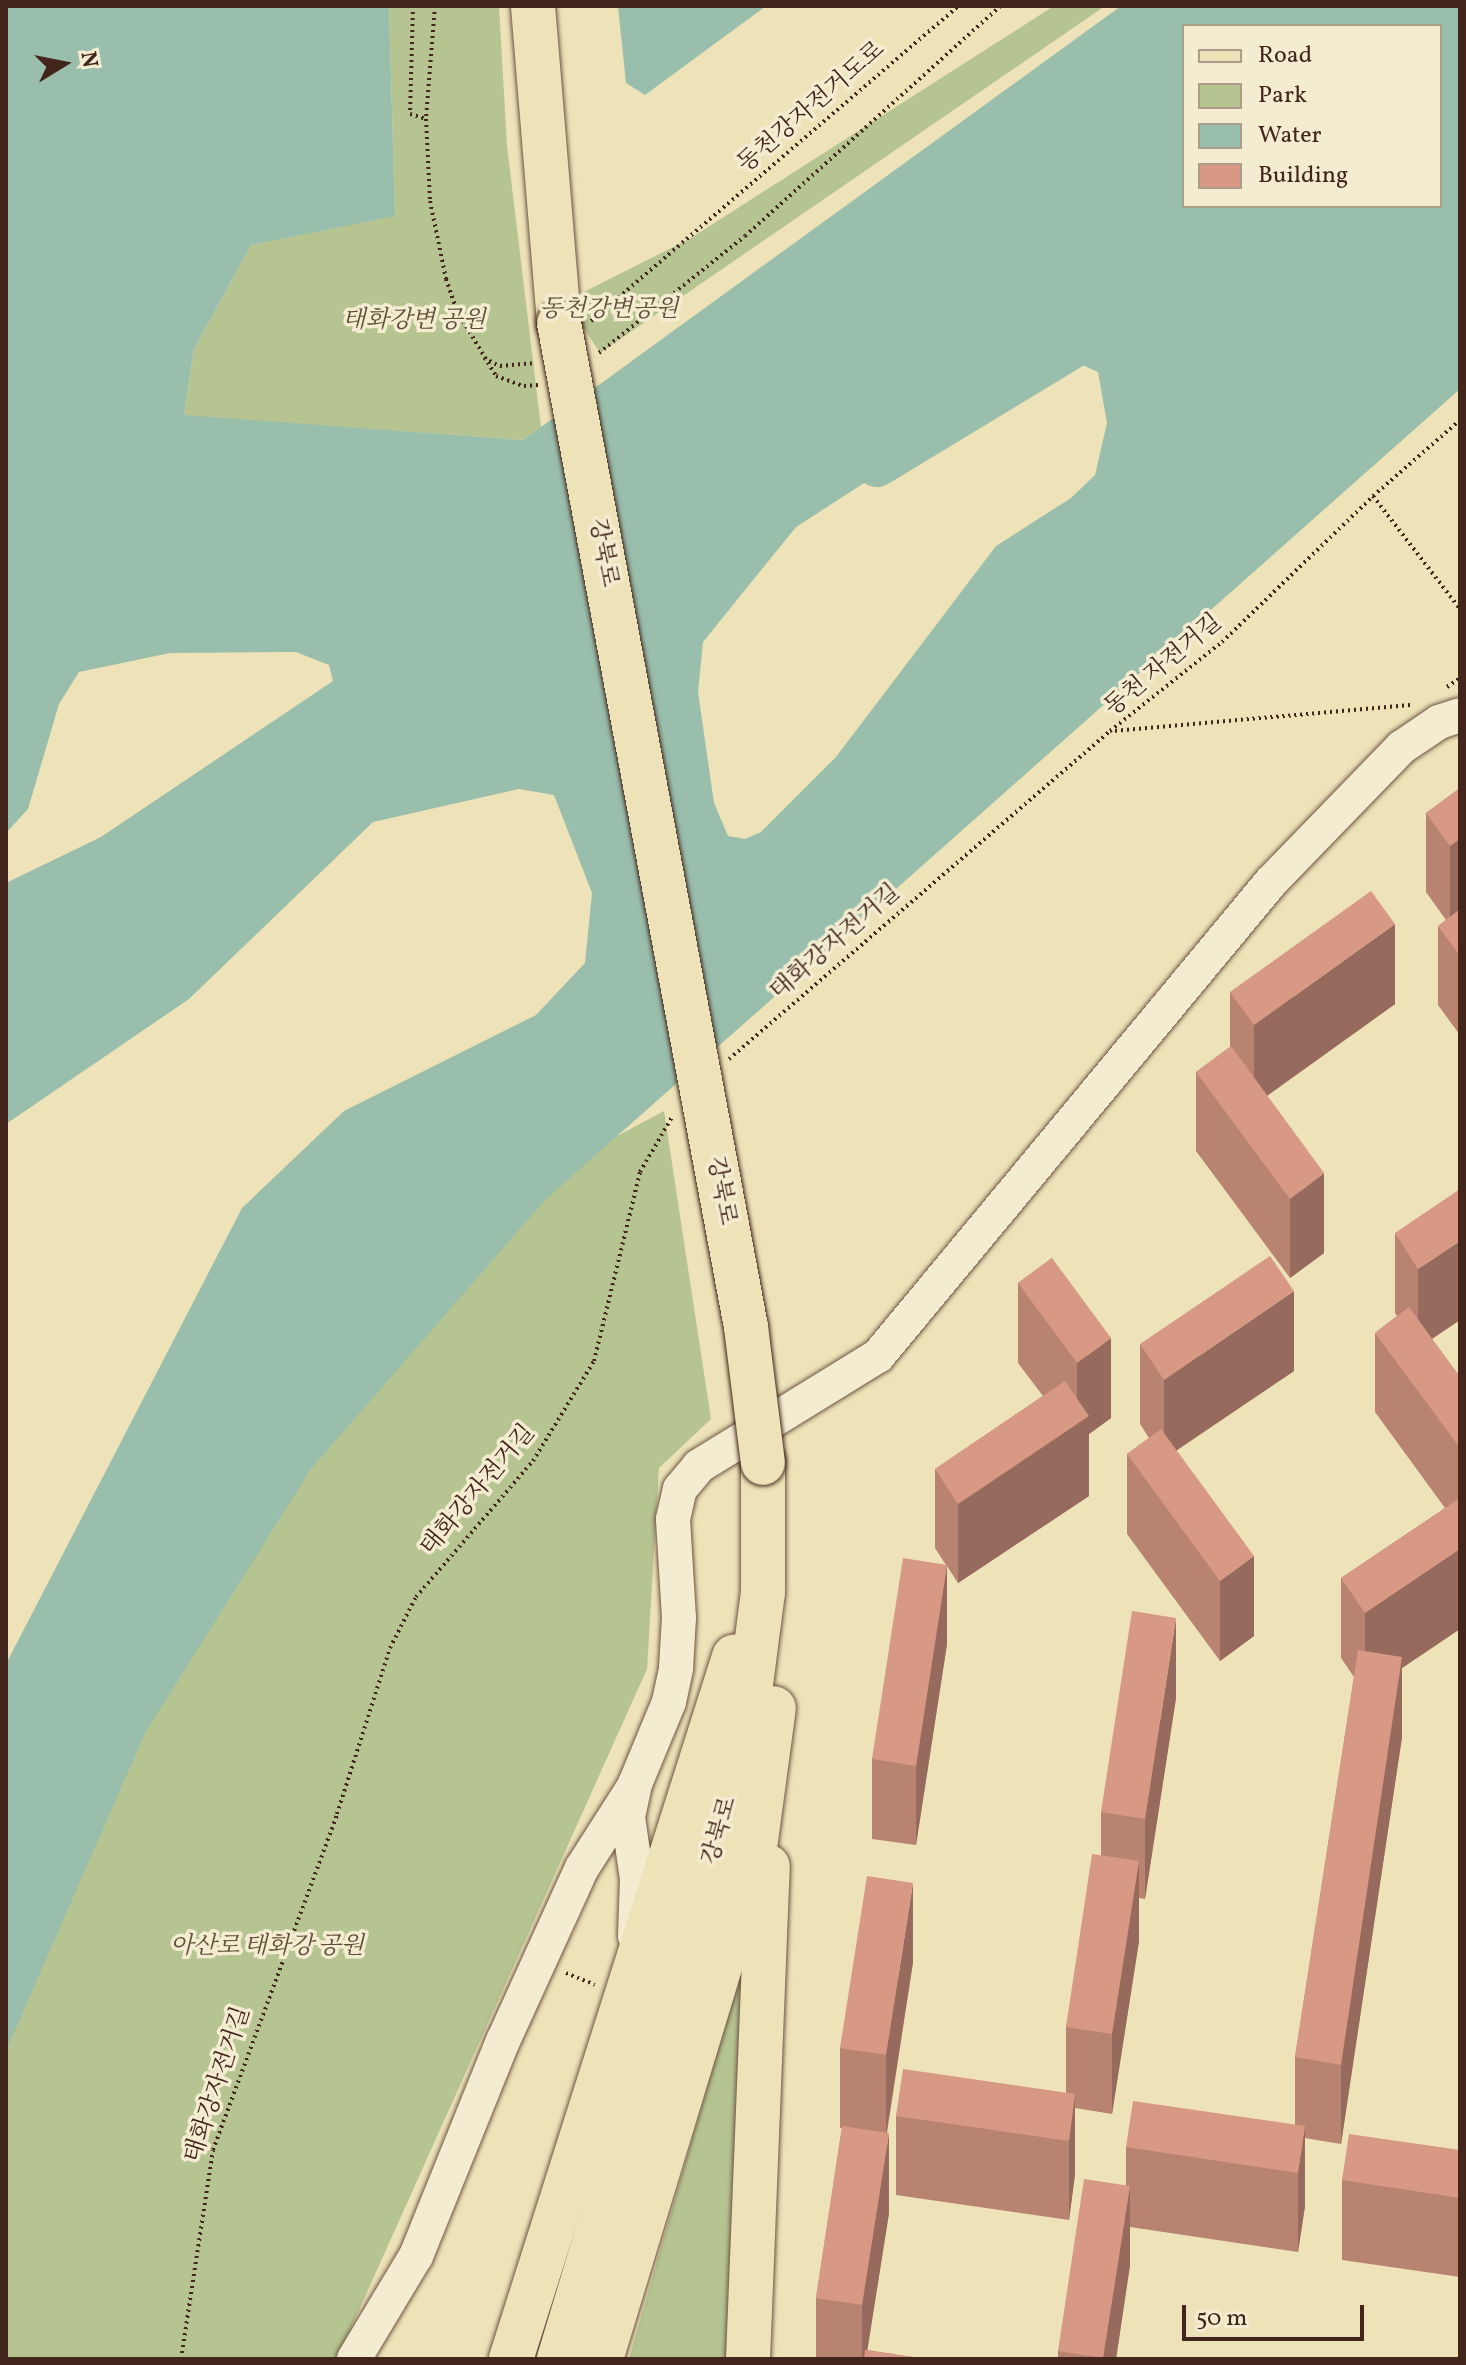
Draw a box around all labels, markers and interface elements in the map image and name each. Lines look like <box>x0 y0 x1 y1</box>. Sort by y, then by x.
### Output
north arrow <box>24 24 104 104</box>
legend <box>1182 24 1442 208</box>
street label: 동천강자전거도로 <box>733 36 891 180</box>
text: Road <box>1258 39 1312 73</box>
text: N <box>71 49 105 70</box>
text: Park <box>1258 79 1307 113</box>
text: Water <box>1258 119 1322 153</box>
text: Building <box>1258 159 1348 193</box>
park label: 동천강변공원 <box>539 297 679 325</box>
park label: 태화강변 공원 <box>342 308 486 336</box>
street label: 강북로 <box>581 516 623 590</box>
street label: 동천 자전거길 <box>1100 609 1228 723</box>
street label: 태화강자전거길 <box>765 879 907 1007</box>
street label: 강북로 <box>699 1154 741 1228</box>
street label: 태화강자전거길 <box>416 1420 542 1562</box>
street label: 강북로 <box>698 1794 744 1868</box>
park label: 아산로 태화강 공원 <box>170 1934 364 1962</box>
street label: 태화강자전거길 <box>180 2003 258 2167</box>
scale bar <box>1186 2289 1368 2339</box>
text: 50 m <box>1196 2302 1248 2336</box>

